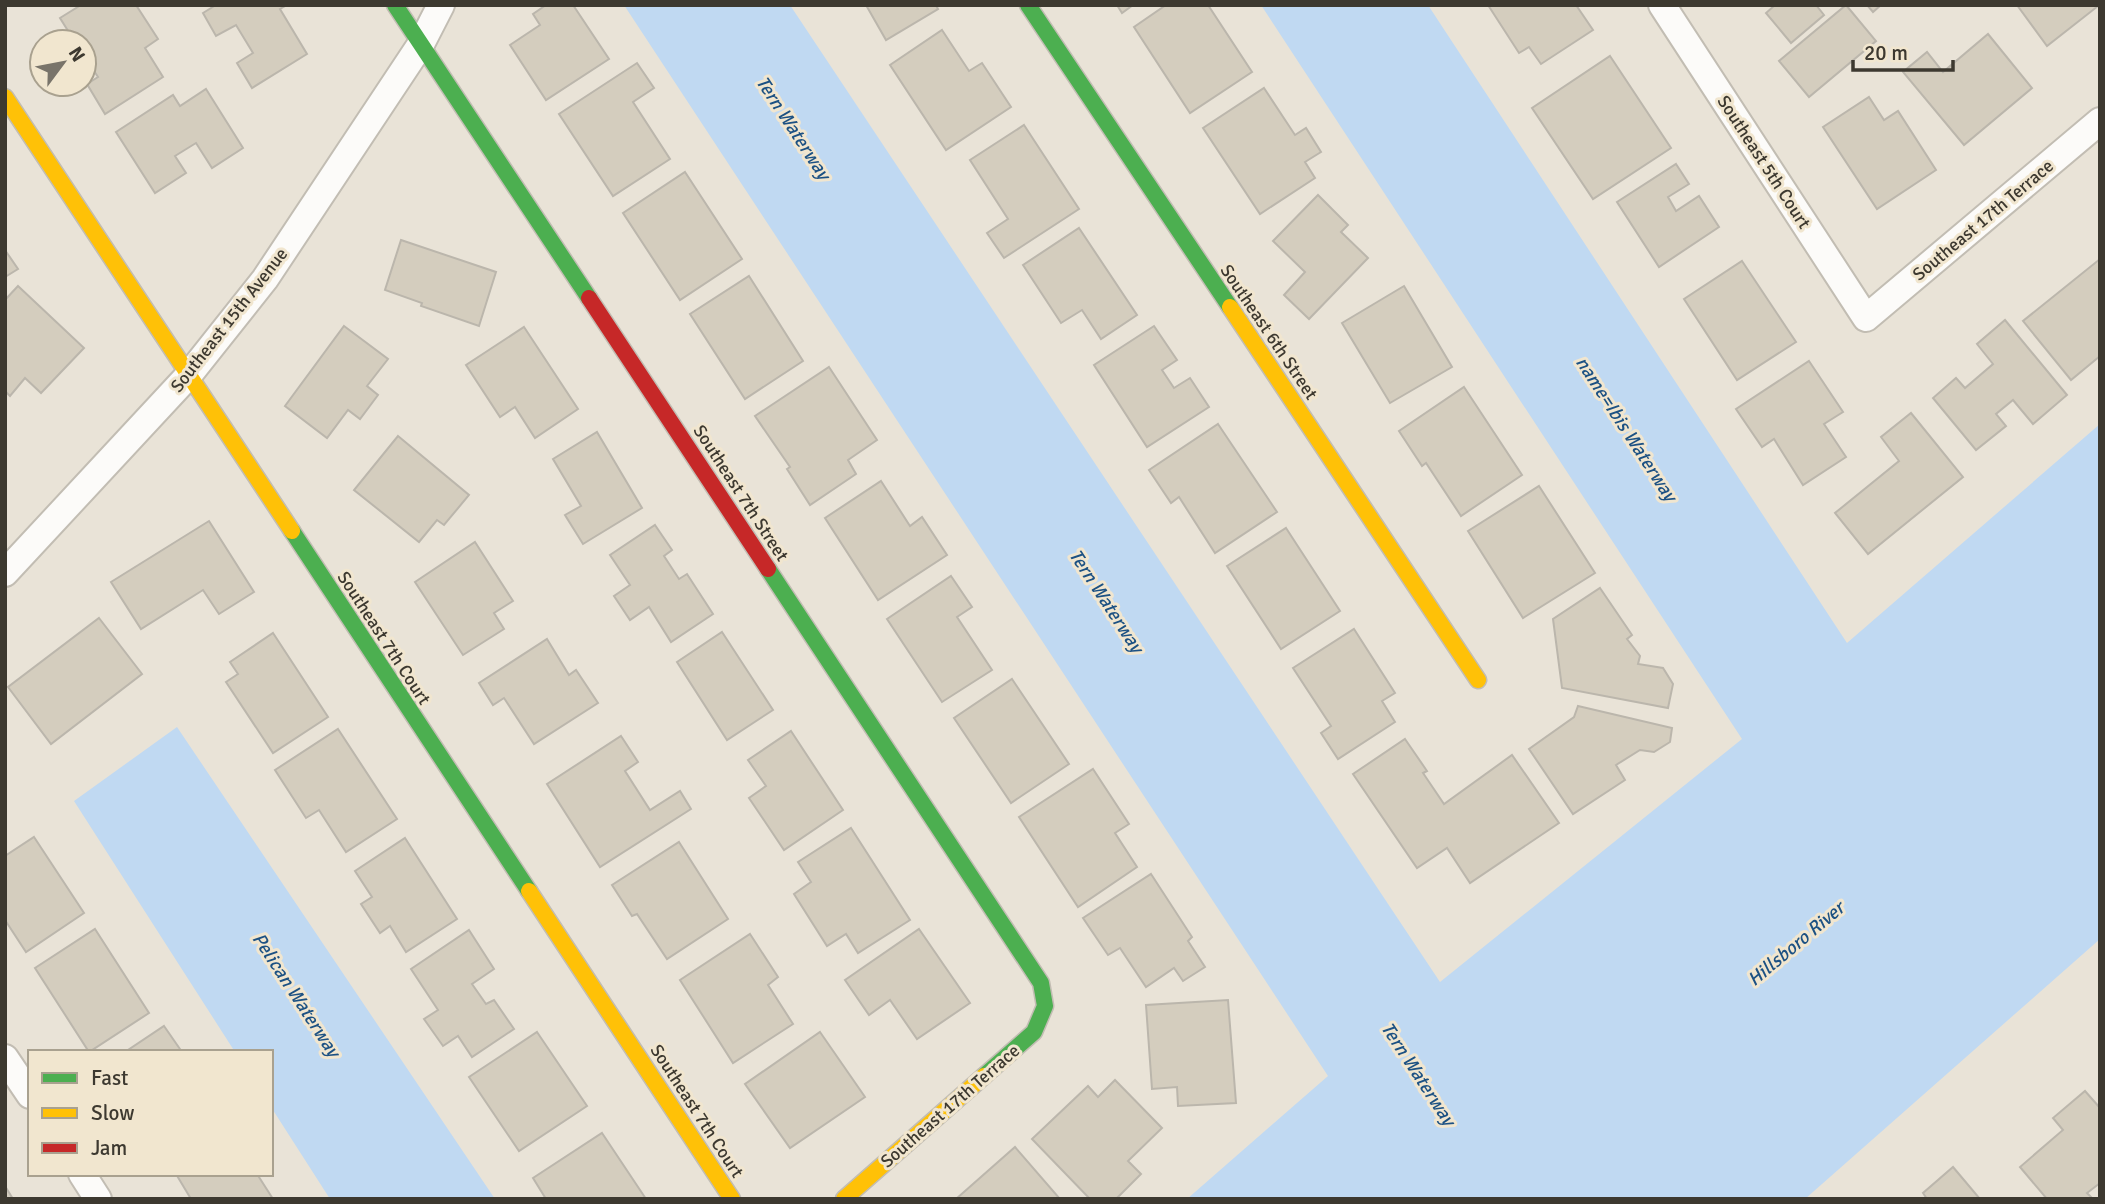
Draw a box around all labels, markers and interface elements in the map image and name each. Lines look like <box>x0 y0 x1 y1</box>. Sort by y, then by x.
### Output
north arrow <box>28 28 98 98</box>
scale bar <box>1853 28 1953 72</box>
text: 20 m <box>1864 40 1908 66</box>
text: N <box>63 43 90 66</box>
water label: Tern Waterway <box>751 72 837 186</box>
street label: Southeast 5th Court <box>1713 91 1815 233</box>
street label: Southeast 17th Terrace <box>1908 155 2058 285</box>
street label: Southeast 15th Avenue <box>166 243 292 397</box>
street label: Southeast 6th Street <box>1216 260 1322 404</box>
water label: name=Ibis Waterway <box>1570 352 1683 508</box>
street label: Southeast 7th Street <box>689 421 793 565</box>
water label: Tern Waterway <box>1064 545 1150 659</box>
street label: Southeast 7th Court <box>333 567 435 709</box>
water label: Hillsboro River <box>1743 895 1852 991</box>
water label: Pelican Waterway <box>247 928 346 1064</box>
water label: Tern Waterway <box>1376 1018 1462 1132</box>
street label: Southeast 7th Court <box>646 1040 748 1182</box>
street label: Southeast 17th Terrace <box>876 1040 1024 1172</box>
legend <box>28 1050 273 1176</box>
text: Fast <box>91 1065 128 1091</box>
text: Slow <box>91 1100 135 1126</box>
text: Jam <box>91 1135 127 1161</box>

